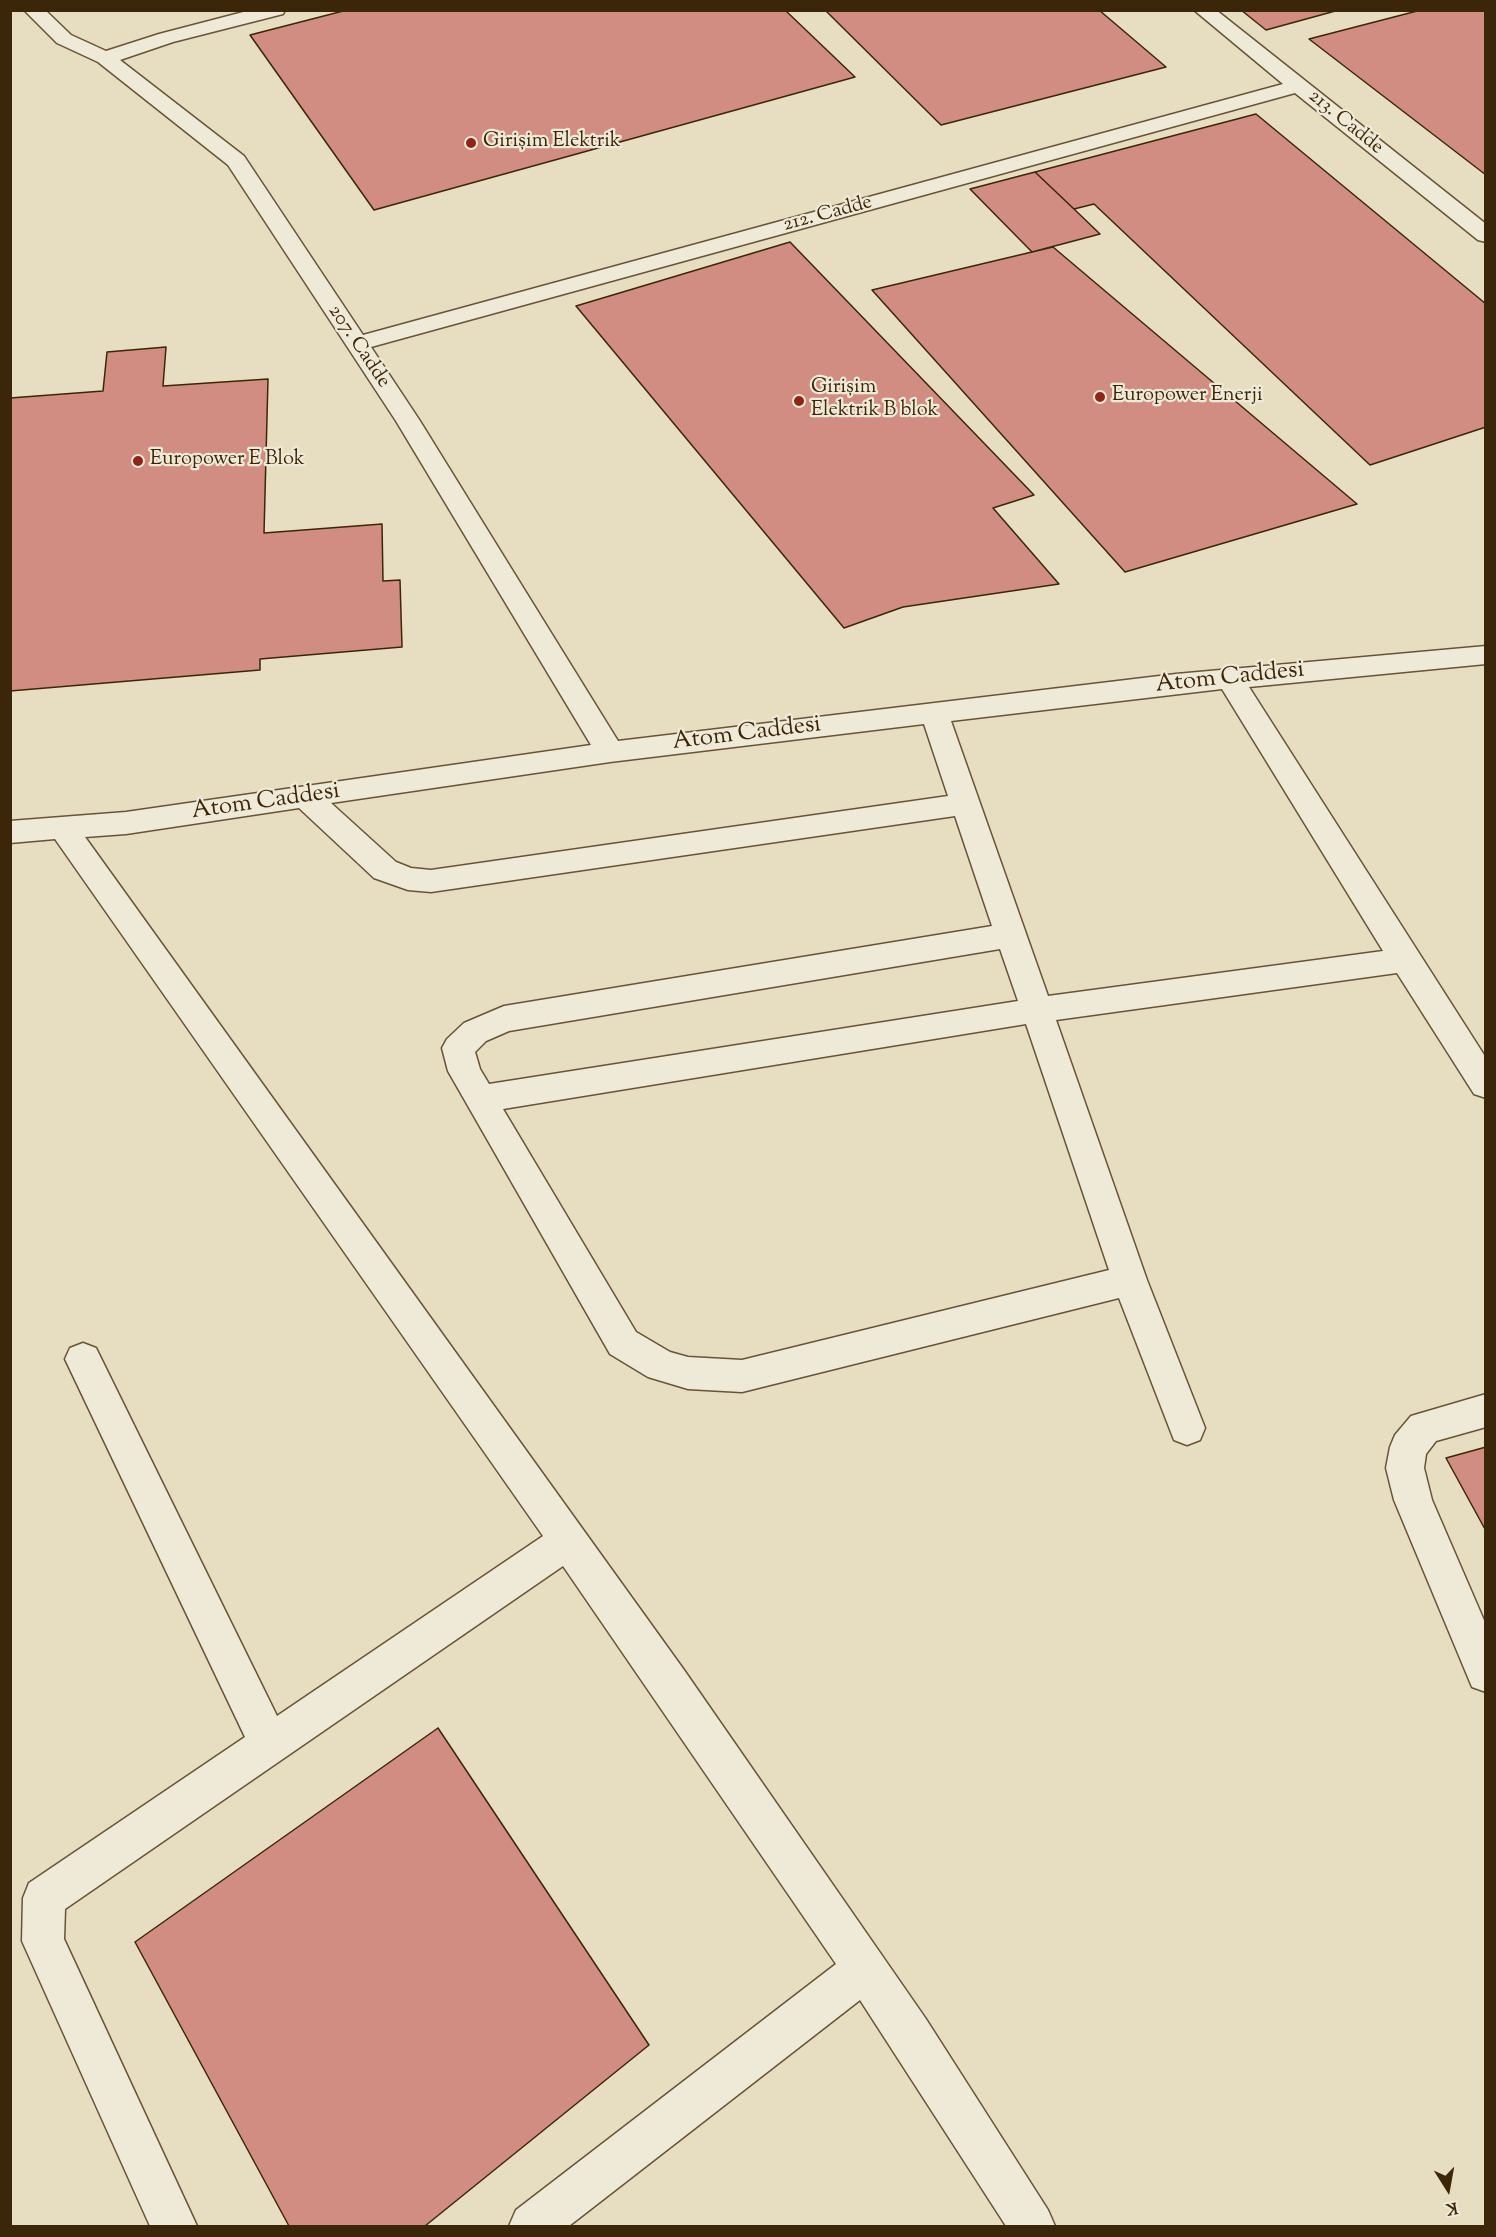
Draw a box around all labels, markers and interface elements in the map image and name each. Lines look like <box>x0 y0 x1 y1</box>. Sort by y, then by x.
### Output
street label: 213. Cadde <box>1303 85 1387 161</box>
place label: Girişim Elektrik <box>483 131 621 155</box>
marker: Girişim Elektrik <box>464 136 478 150</box>
street label: 212. Cadde <box>781 192 875 238</box>
street label: 207. Cadde <box>322 301 394 393</box>
place label: Girişim Elektrik B blok <box>811 377 938 424</box>
place label: Europower Enerji <box>1112 385 1263 409</box>
marker: Europower Enerji <box>1093 390 1107 404</box>
marker: Girişim Elektrik B blok <box>792 394 806 408</box>
place label: Europower E Blok <box>150 449 305 473</box>
marker: Europower E Blok <box>131 454 145 468</box>
street label: Atom Caddesi <box>1154 657 1306 701</box>
street label: Atom Caddesi <box>671 712 823 758</box>
street label: Atom Caddesi <box>190 778 342 828</box>
north arrow <box>1418 2159 1478 2219</box>
text: K <box>1444 2195 1459 2220</box>

